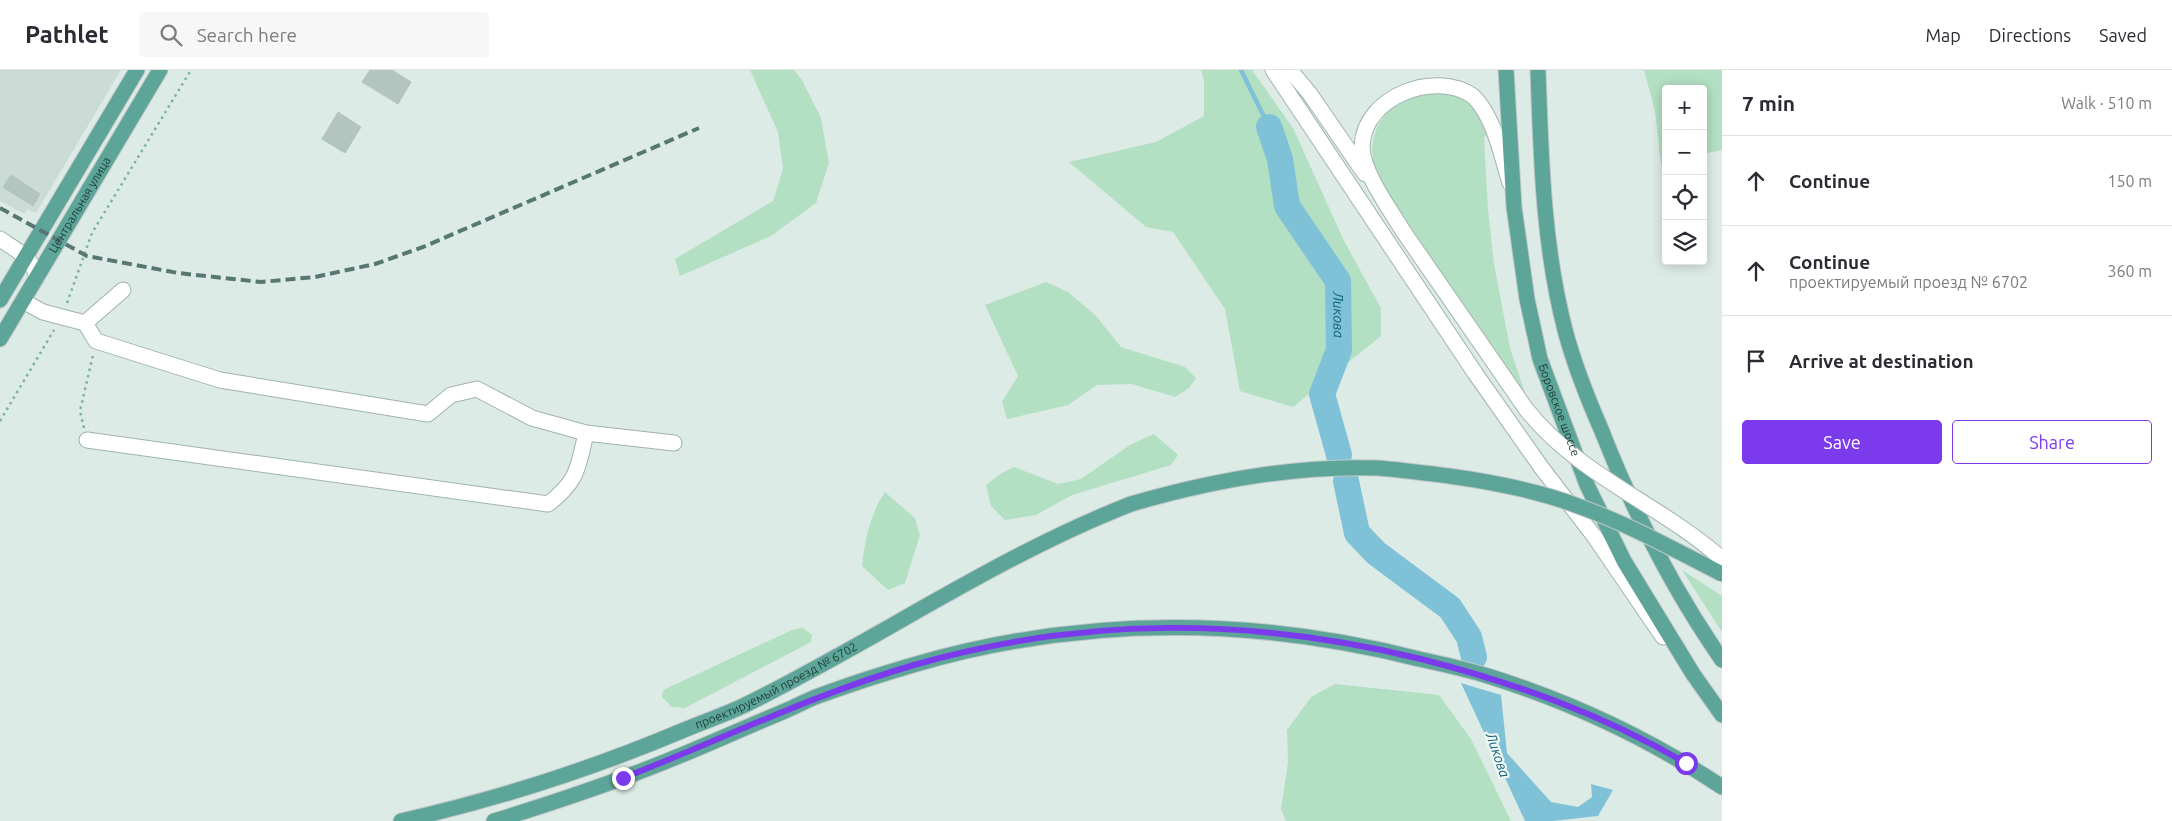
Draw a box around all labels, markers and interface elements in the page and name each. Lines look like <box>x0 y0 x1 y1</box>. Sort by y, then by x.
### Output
search box <box>139 12 489 57</box>
text: Pathlet <box>25 21 109 48</box>
icon: search <box>157 21 185 49</box>
text: Search here <box>197 24 297 46</box>
text: Map <box>1925 25 1961 45</box>
text: Directions <box>1989 25 2071 45</box>
text: Saved <box>2099 25 2147 45</box>
map controls <box>1662 85 1707 265</box>
button: + <box>1662 85 1707 130</box>
text: 7 min <box>1742 91 1795 115</box>
text: Walk · 510 m <box>2061 94 2152 112</box>
button: − <box>1662 130 1707 175</box>
street label: Центральная улица <box>46 154 113 255</box>
icon: ahead <box>1742 167 1770 195</box>
text: Continue <box>1789 170 1870 192</box>
text: 150 m <box>2107 172 2152 190</box>
button: locate <box>1662 175 1707 220</box>
button: layers <box>1662 220 1707 265</box>
text: Continue <box>1789 251 1870 273</box>
icon: ahead <box>1742 257 1770 285</box>
text: 360 m <box>2107 262 2152 280</box>
text: проектируемый проезд № 6702 <box>1789 273 2028 291</box>
water label: Ликова <box>1330 291 1347 339</box>
icon: arrive <box>1742 347 1770 375</box>
text: Arrive at destination <box>1789 350 1974 372</box>
street label: Боровское шоссе <box>1536 362 1583 458</box>
button: Save <box>1742 420 1942 464</box>
button: Share <box>1952 420 2152 464</box>
street label: проектируемый проезд № 6702 <box>693 640 859 731</box>
water label: Ликова <box>1483 730 1513 780</box>
route start <box>1675 752 1698 775</box>
route end <box>612 767 635 790</box>

